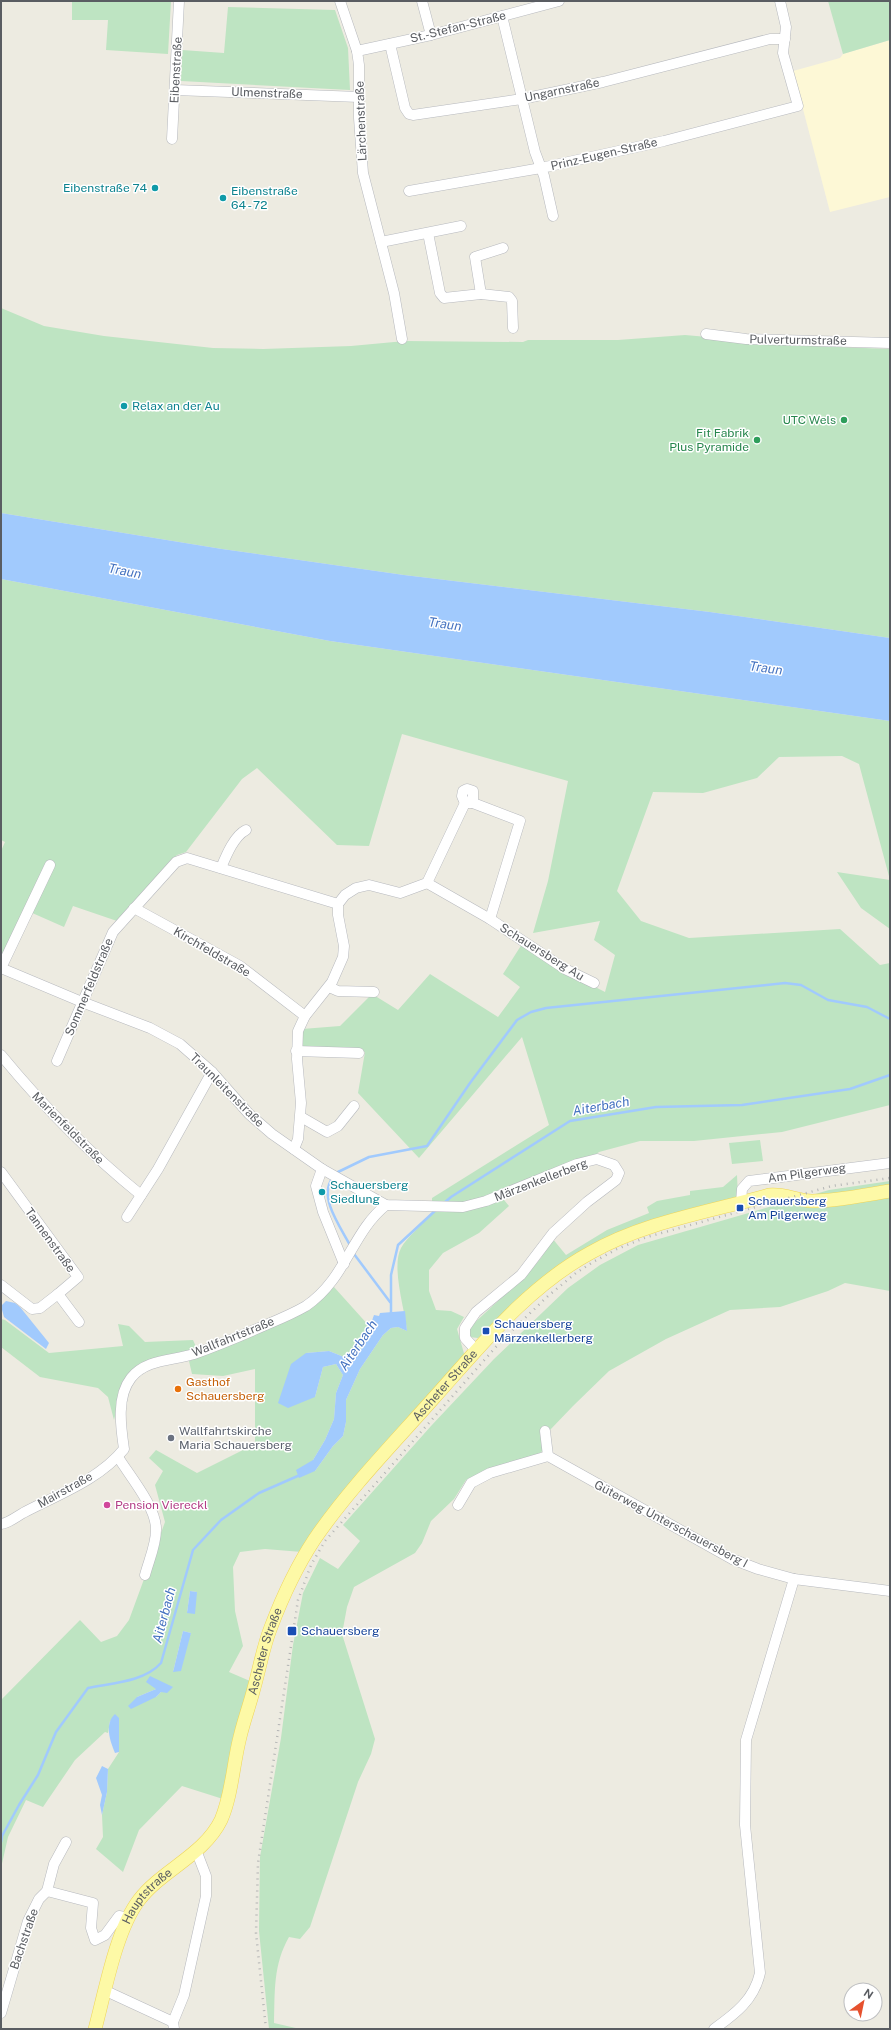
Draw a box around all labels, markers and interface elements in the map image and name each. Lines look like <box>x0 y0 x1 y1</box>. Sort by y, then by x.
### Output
street label: St.-Stefan-Straße <box>409 8 508 46</box>
street label: Eibenstraße <box>167 36 185 104</box>
street label: Ungarnstraße <box>523 75 601 105</box>
street label: Lärchenstraße <box>353 80 369 162</box>
street label: Ulmenstraße <box>231 85 303 101</box>
street label: Prinz-Eugen-Straße <box>549 135 659 173</box>
place label: Eibenstraße 74 <box>63 181 147 195</box>
marker: Eibenstraße 74 <box>150 183 160 193</box>
place label: Eibenstraße 64 - 72 <box>231 184 298 212</box>
marker: Eibenstraße 64 - 72 <box>218 193 228 203</box>
street label: Pulverturmstraße <box>749 332 847 348</box>
place label: Relax an der Au <box>132 399 220 413</box>
marker: Relax an der Au <box>119 401 129 411</box>
place label: UTC Wels <box>782 413 836 427</box>
marker: UTC Wels <box>839 415 849 425</box>
place label: Fit Fabrik Plus Pyramide <box>669 426 749 454</box>
marker: Fit Fabrik Plus Pyramide <box>752 435 762 445</box>
water label: Traun <box>107 560 143 582</box>
water label: Traun <box>428 614 462 634</box>
water label: Traun <box>749 658 783 678</box>
street label: Schauersberg Au <box>497 920 587 984</box>
street label: Kirchfeldstraße <box>171 924 253 980</box>
street label: Sommerfeldstraße <box>62 936 116 1038</box>
street label: Traunleitenstraße <box>187 1050 267 1130</box>
street label: Marienfeldstraße <box>29 1089 107 1167</box>
water label: Aiterbach <box>572 1094 630 1118</box>
street label: Märzenkellerberg <box>492 1156 590 1204</box>
street label: Am Pilgerweg <box>767 1161 847 1185</box>
place label: Schauersberg Siedlung <box>330 1178 408 1206</box>
marker: Schauersberg Siedlung <box>317 1187 327 1197</box>
place label: Schauersberg Am Pilgerweg <box>748 1194 827 1222</box>
marker: Schauersberg Am Pilgerweg <box>735 1203 745 1213</box>
street label: Tannenstraße <box>22 1205 78 1275</box>
street label: Wallfahrtstraße <box>190 1314 276 1360</box>
water label: Aiterbach <box>336 1317 380 1373</box>
place label: Schauersberg Märzenkellerberg <box>494 1317 593 1345</box>
marker: Schauersberg Märzenkellerberg <box>481 1326 491 1336</box>
street label: Ascheter Straße <box>410 1347 480 1424</box>
place label: Gasthof Schauersberg <box>186 1375 264 1403</box>
marker: Gasthof Schauersberg <box>173 1384 183 1394</box>
place label: Wallfahrtskirche Maria Schauersberg <box>179 1424 292 1452</box>
marker: Wallfahrtskirche Maria Schauersberg <box>166 1433 176 1443</box>
street label: Mairstraße <box>35 1469 95 1511</box>
street label: Güterweg Unterschauersberg I <box>592 1477 750 1571</box>
place label: Pension Viereckl <box>115 1498 208 1512</box>
marker: Pension Viereckl <box>102 1500 112 1510</box>
water label: Aiterbach <box>149 1585 179 1645</box>
street label: Ascheter Straße <box>245 1605 285 1697</box>
place label: Schauersberg <box>301 1624 379 1638</box>
marker: Schauersberg <box>286 1625 298 1637</box>
street label: Hauptstraße <box>119 1865 175 1926</box>
street label: Bachstraße <box>7 1906 41 1971</box>
north arrow <box>843 1982 883 2022</box>
text: N <box>862 1986 875 2001</box>

